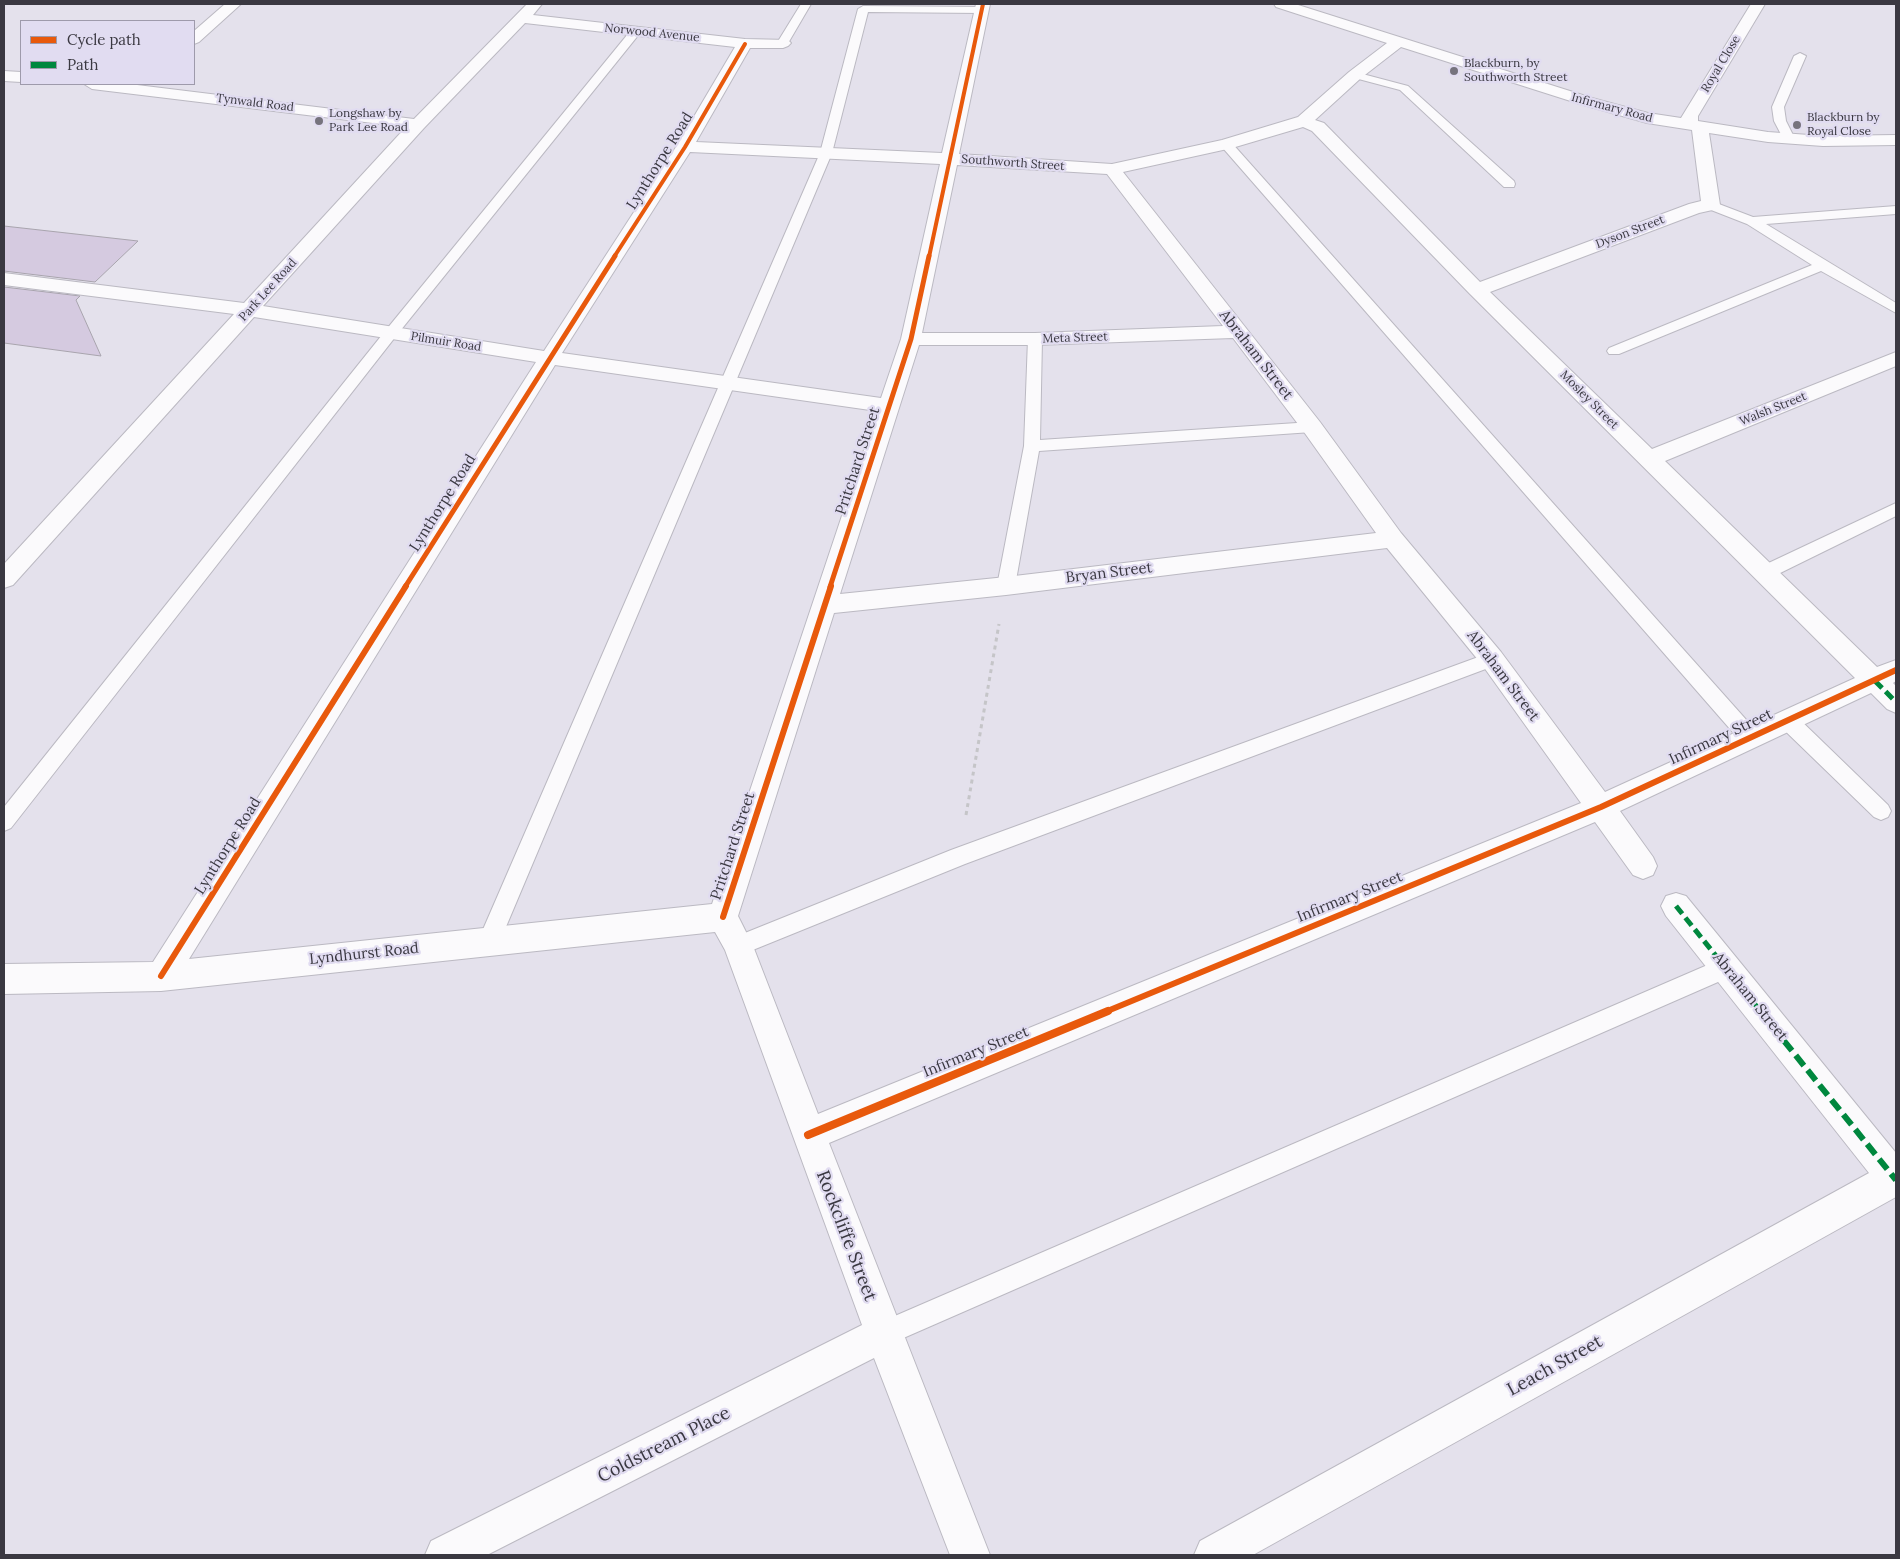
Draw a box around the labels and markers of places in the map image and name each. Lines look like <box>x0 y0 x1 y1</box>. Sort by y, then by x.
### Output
place label: Blackburn, by Southworth Street <box>1464 57 1568 85</box>
marker: Blackburn, by Southworth Street <box>1448 65 1460 77</box>
place label: Longshaw by Park Lee Road <box>329 107 408 135</box>
place label: Blackburn by Royal Close <box>1807 111 1880 139</box>
marker: Longshaw by Park Lee Road <box>313 115 325 127</box>
marker: Blackburn by Royal Close <box>1791 119 1803 131</box>

